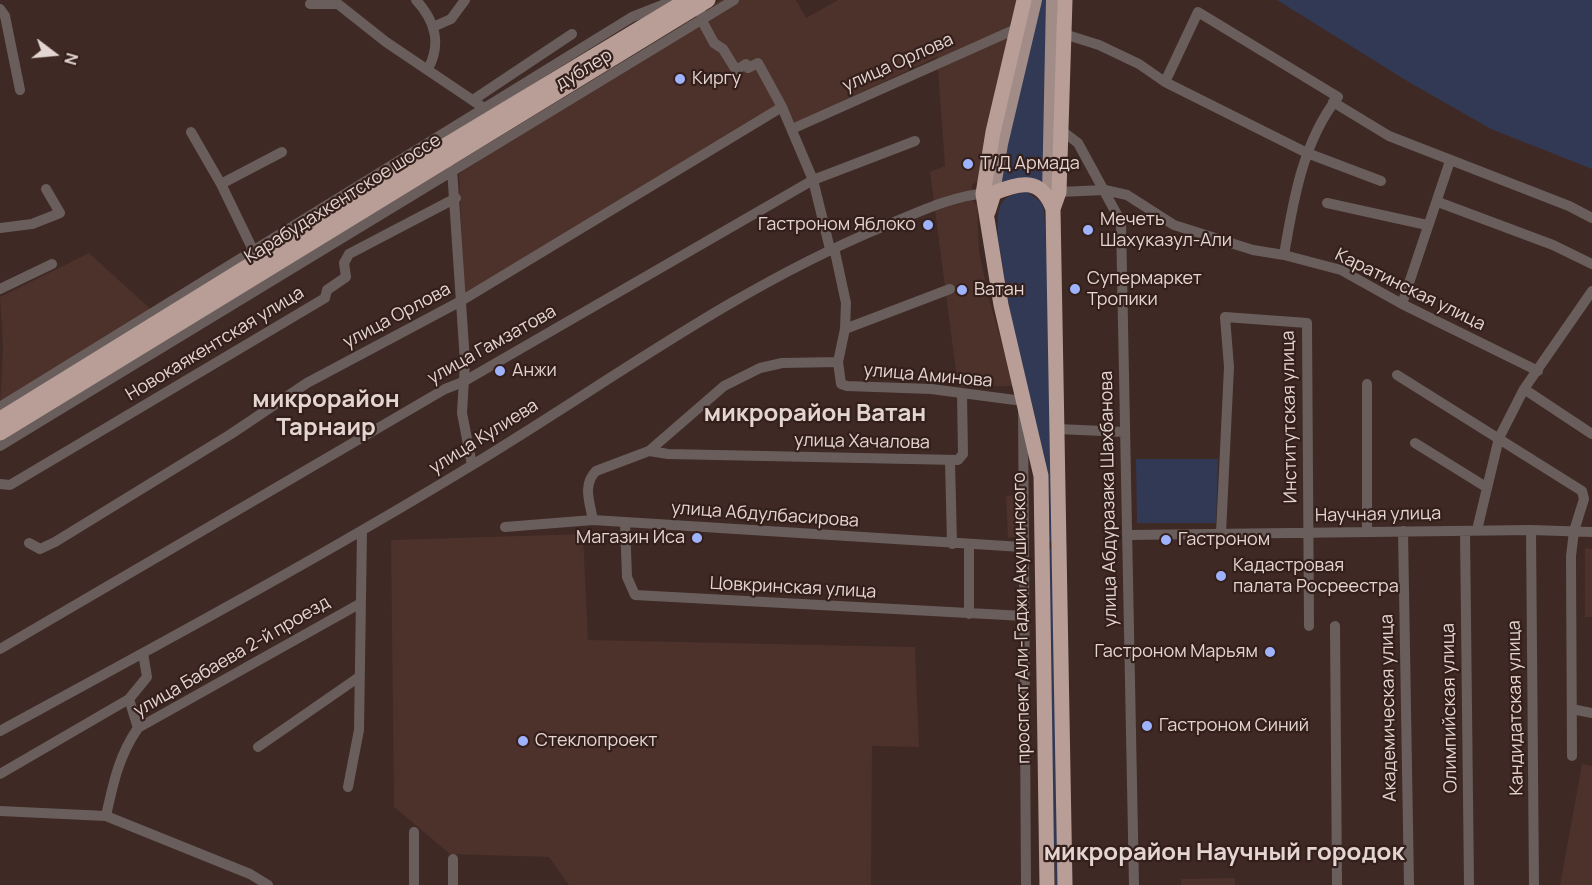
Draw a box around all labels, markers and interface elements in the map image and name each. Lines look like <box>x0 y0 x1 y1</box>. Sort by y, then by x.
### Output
north arrow <box>24 24 84 84</box>
street label: улица Орлова <box>839 29 957 97</box>
street label: дублер <box>552 45 616 95</box>
text: N <box>59 50 83 68</box>
place label: Киргу <box>692 68 741 90</box>
marker: Киргу <box>673 72 687 86</box>
street label: Карабудахкентское шоссе <box>241 130 445 268</box>
place label: Т/Д Армада <box>980 153 1080 175</box>
marker: Т/Д Армада <box>961 157 975 171</box>
place label: Мечеть Шахуказул-Али <box>1100 209 1232 252</box>
place label: Гастроном Яблоко <box>758 214 916 236</box>
marker: Гастроном Яблоко <box>921 218 935 232</box>
marker: Мечеть Шахуказул-Али <box>1081 223 1095 237</box>
street label: Каратинская улица <box>1331 244 1489 336</box>
place label: Супермаркет Тропики <box>1087 268 1202 310</box>
street label: улица Орлова <box>339 279 455 353</box>
place label: Ватан <box>974 279 1024 301</box>
street label: Новокаякентская улица <box>122 282 308 406</box>
marker: Супермаркет Тропики <box>1068 282 1082 296</box>
marker: Ватан <box>955 283 969 297</box>
street label: улица Гамзатова <box>424 301 560 389</box>
street label: Институтская улица <box>1278 330 1302 504</box>
place label: Анжи <box>512 360 557 382</box>
street label: улица Аминова <box>863 360 993 392</box>
marker: Анжи <box>493 364 507 378</box>
street label: улица Абдуразака Шахбанова <box>1096 371 1122 627</box>
district label: микрорайон Тарнаир <box>252 386 400 442</box>
street label: улица Кулиева <box>426 395 542 479</box>
district label: микрорайон Ватан <box>704 400 926 428</box>
street label: улица Хачалова <box>794 430 930 454</box>
street label: проспект Али-Гаджи Акушинского <box>1009 472 1035 764</box>
street label: улица Абдулбасирова <box>670 498 860 532</box>
street label: Научная улица <box>1315 503 1441 527</box>
place label: Магазин Иса <box>576 527 685 549</box>
place label: Гастроном <box>1178 529 1270 551</box>
marker: Магазин Иса <box>690 531 704 545</box>
marker: Гастроном <box>1159 533 1173 547</box>
place label: Кадастровая палата Росреестра <box>1233 555 1399 598</box>
marker: Кадастровая палата Росреестра <box>1214 569 1228 583</box>
street label: Цовкринская улица <box>709 573 877 603</box>
street label: улица Бабаева 2-й проезд <box>130 592 334 722</box>
street label: Академическая улица <box>1377 614 1401 802</box>
street label: Кандидатская улица <box>1504 620 1528 796</box>
street label: Олимпийская улица <box>1438 623 1462 793</box>
place label: Гастроном Марьям <box>1094 641 1258 663</box>
marker: Гастроном Марьям <box>1263 645 1277 659</box>
place label: Гастроном Синий <box>1159 715 1309 737</box>
marker: Гастроном Синий <box>1140 719 1154 733</box>
place label: Стеклопроект <box>535 730 657 752</box>
marker: Стеклопроект <box>516 734 530 748</box>
district label: микрорайон Научный городок <box>1044 839 1404 867</box>

